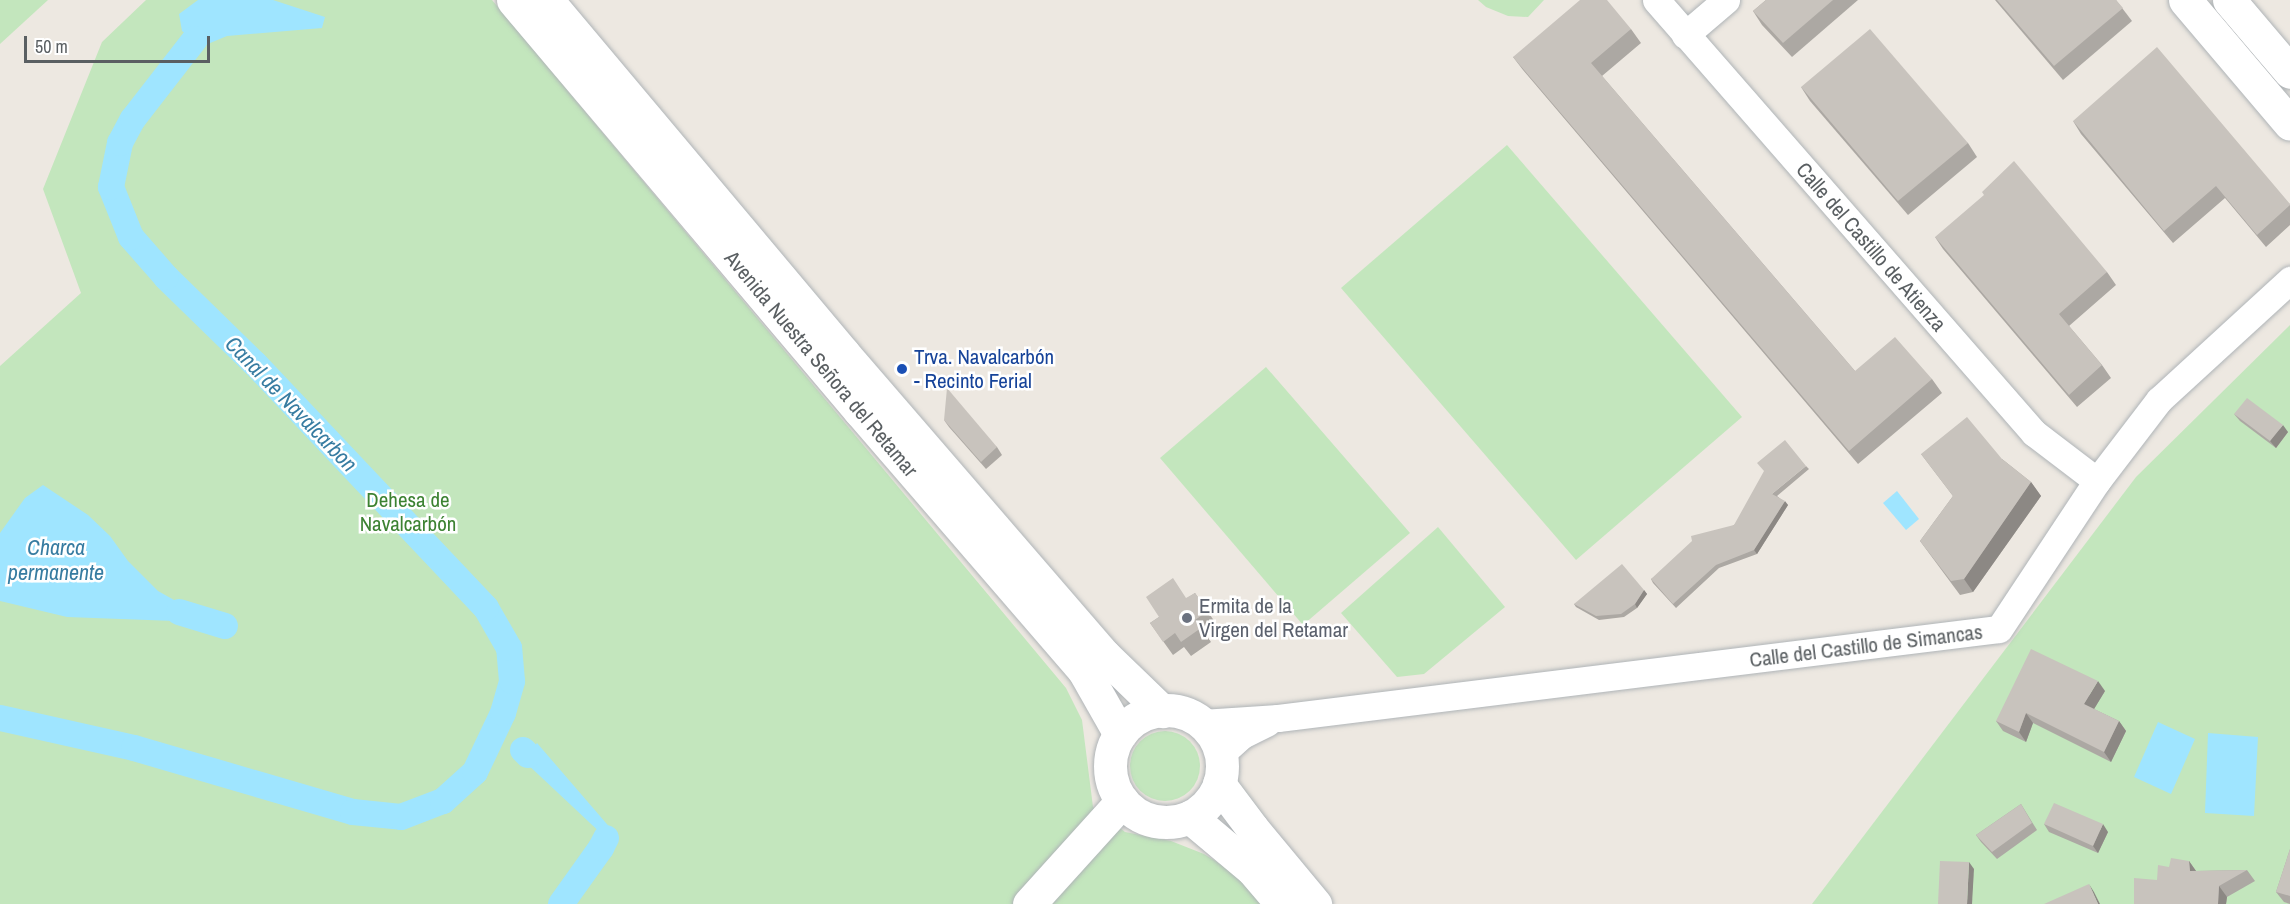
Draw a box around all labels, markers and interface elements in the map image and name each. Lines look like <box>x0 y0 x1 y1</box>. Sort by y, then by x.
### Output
scale bar <box>27 24 213 62</box>
text: 50 m <box>35 34 68 59</box>
street label: Calle del Castillo de Atienza <box>1791 157 1951 337</box>
street label: Avenida Nuestra Señora del Retamar <box>719 246 923 482</box>
water label: Canal de Navalcarbon <box>220 331 362 477</box>
place label: Trva. Navalcarbón - Recinto Ferial <box>914 344 1054 394</box>
marker: Trva. Navalcarbón - Recinto Ferial <box>895 362 909 376</box>
park label: Dehesa de Navalcarbón <box>360 487 456 537</box>
water label: Charca permanente <box>8 534 104 586</box>
place label: Ermita de la Virgen del Retamar <box>1199 593 1348 643</box>
marker: Ermita de la Virgen del Retamar <box>1180 611 1194 625</box>
street label: Calle del Castillo de Simancas <box>1748 619 1984 673</box>

